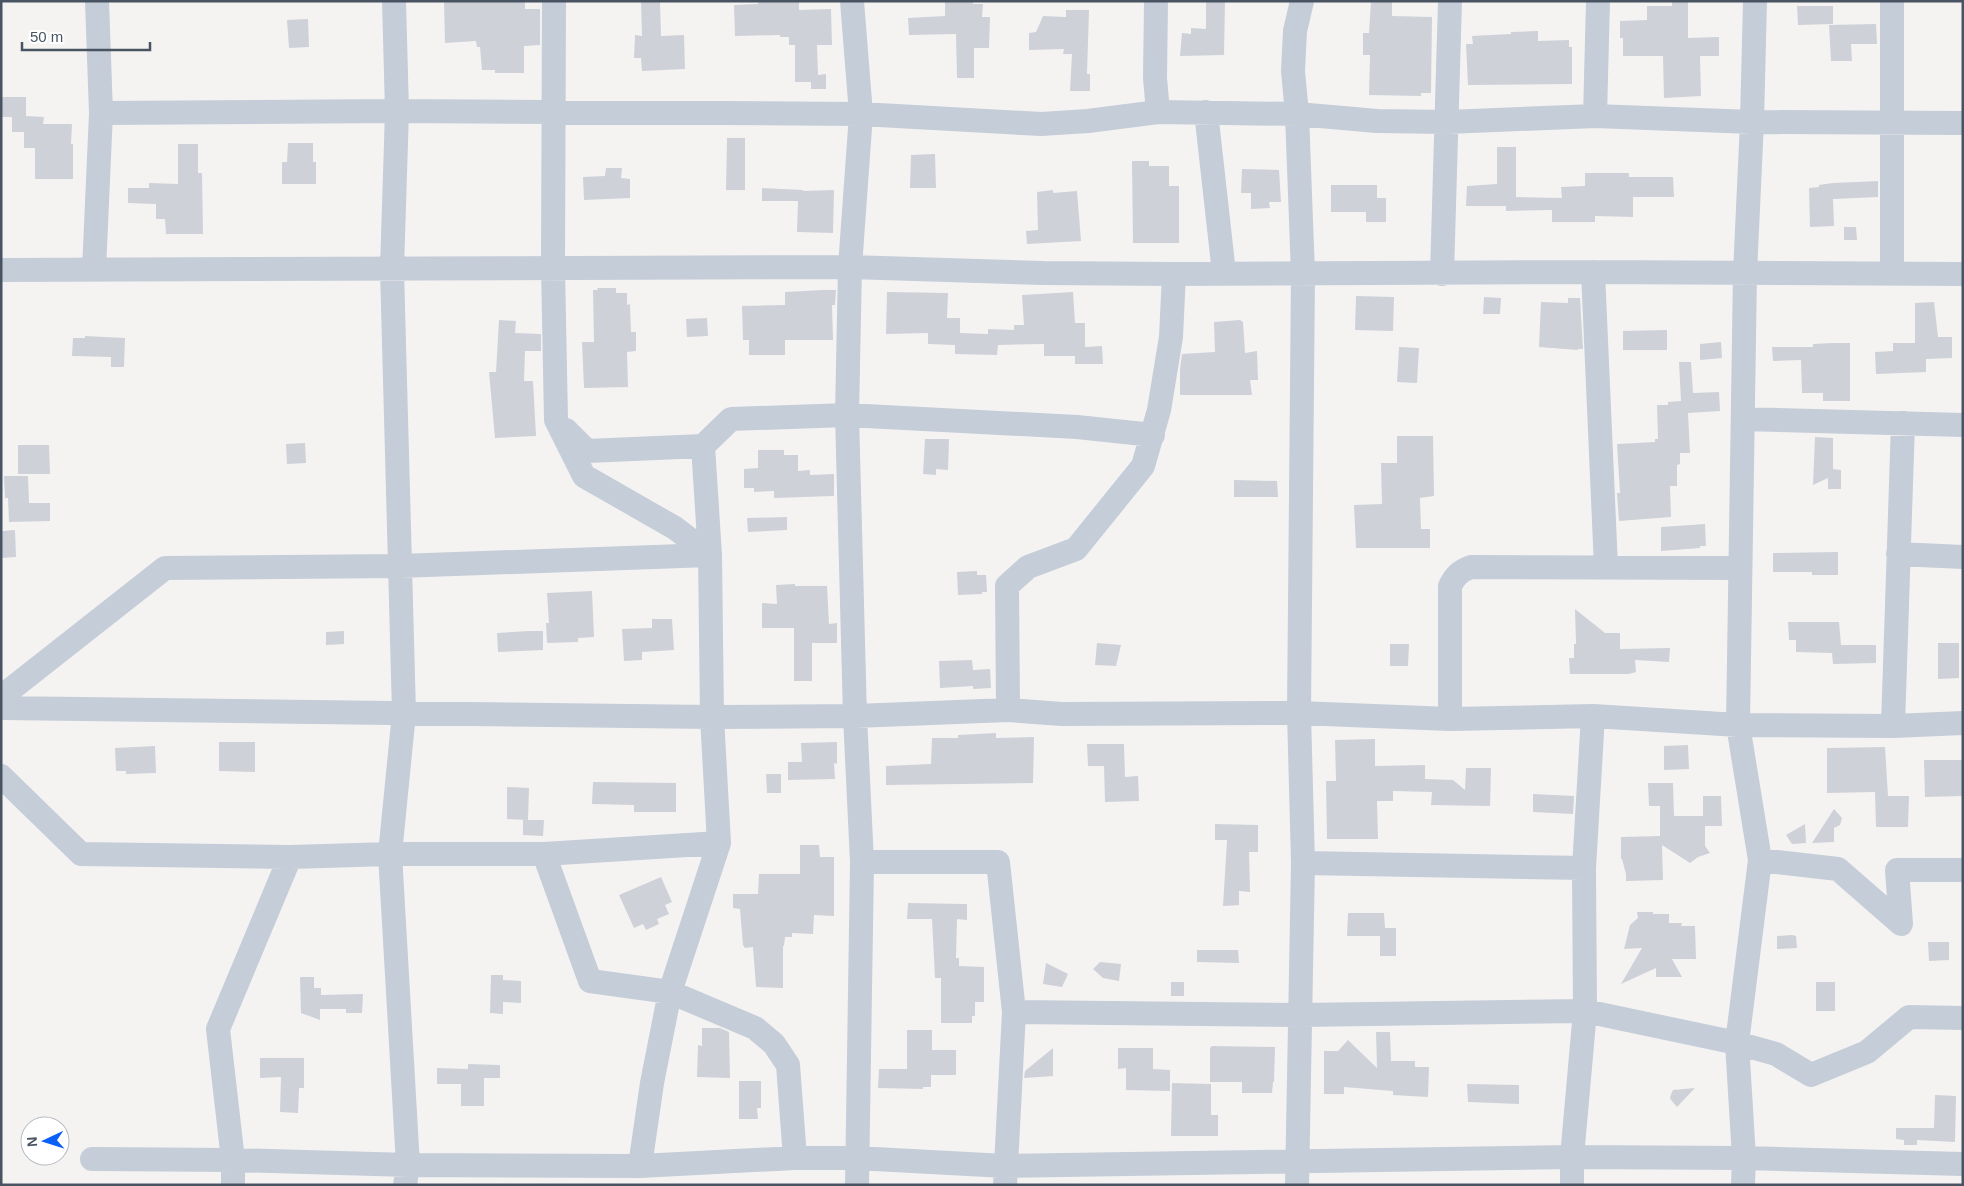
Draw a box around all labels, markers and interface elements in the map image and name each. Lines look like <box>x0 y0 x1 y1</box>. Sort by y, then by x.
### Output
scale bar <box>22 20 150 52</box>
text: 50 m <box>30 28 63 45</box>
north arrow <box>20 1116 70 1166</box>
text: N <box>24 1136 40 1148</box>

